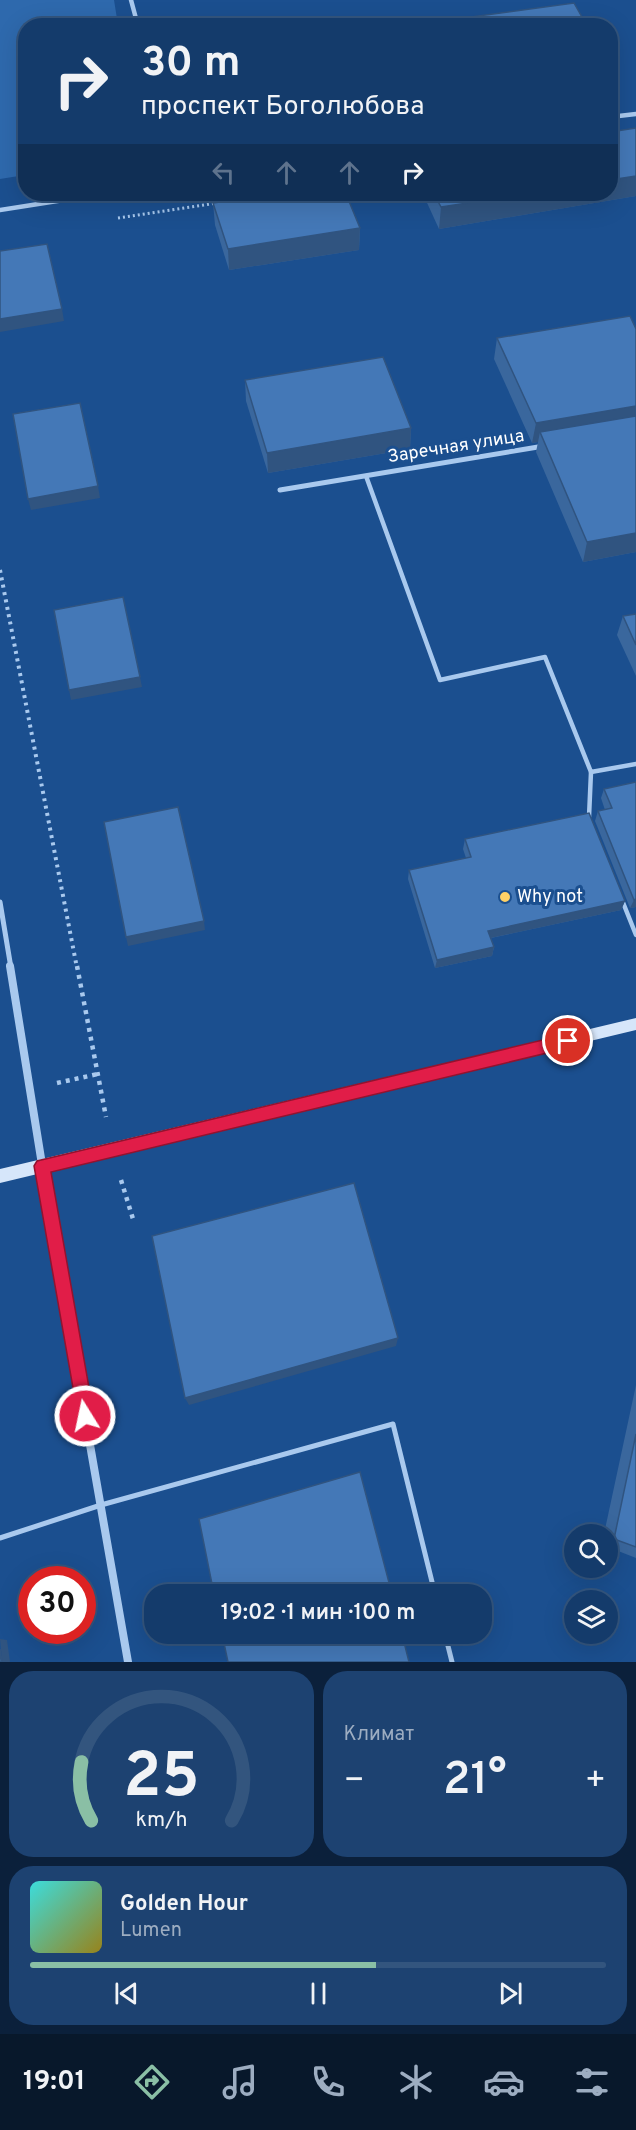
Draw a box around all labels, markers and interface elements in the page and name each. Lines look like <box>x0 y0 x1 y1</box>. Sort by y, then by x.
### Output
text: 30 m <box>141 38 240 91</box>
icon: right <box>42 42 120 120</box>
text: проспект Боголюбова <box>141 90 425 124</box>
icon: left <box>207 156 240 189</box>
icon: ahead <box>270 156 303 189</box>
icon: ahead <box>333 156 366 189</box>
icon: right <box>396 156 429 189</box>
street label: Заречная улица <box>386 425 526 469</box>
place label: Why not <box>517 886 583 909</box>
marker: Why not <box>498 890 512 904</box>
pin <box>542 1015 593 1066</box>
icon: arrive <box>551 1024 584 1057</box>
position arrow <box>53 1384 117 1448</box>
map controls <box>564 1524 618 1644</box>
button: search <box>564 1524 618 1578</box>
speed limit sign: 30 <box>18 1566 96 1644</box>
button: layers <box>564 1590 618 1644</box>
text: 19:02 · 1 мин · 100 m <box>221 1600 415 1627</box>
text: Климат <box>344 1722 414 1748</box>
text: 25 <box>123 1740 199 1819</box>
text: 21° <box>443 1753 507 1810</box>
text: − <box>344 1761 365 1803</box>
text: + <box>585 1761 606 1803</box>
text: km/h <box>135 1807 187 1834</box>
text: Golden Hour <box>120 1891 248 1918</box>
text: Lumen <box>120 1918 182 1944</box>
icon: previous <box>110 1977 143 2010</box>
icon: pause <box>302 1977 335 2010</box>
icon: next <box>494 1977 527 2010</box>
icon: directions <box>131 2061 173 2103</box>
icon: music <box>219 2061 261 2103</box>
icon: phone <box>307 2061 349 2103</box>
icon: climate <box>395 2061 437 2103</box>
icon: car <box>483 2061 525 2103</box>
icon: filters <box>571 2061 613 2103</box>
text: 19:01 <box>23 2065 85 2099</box>

